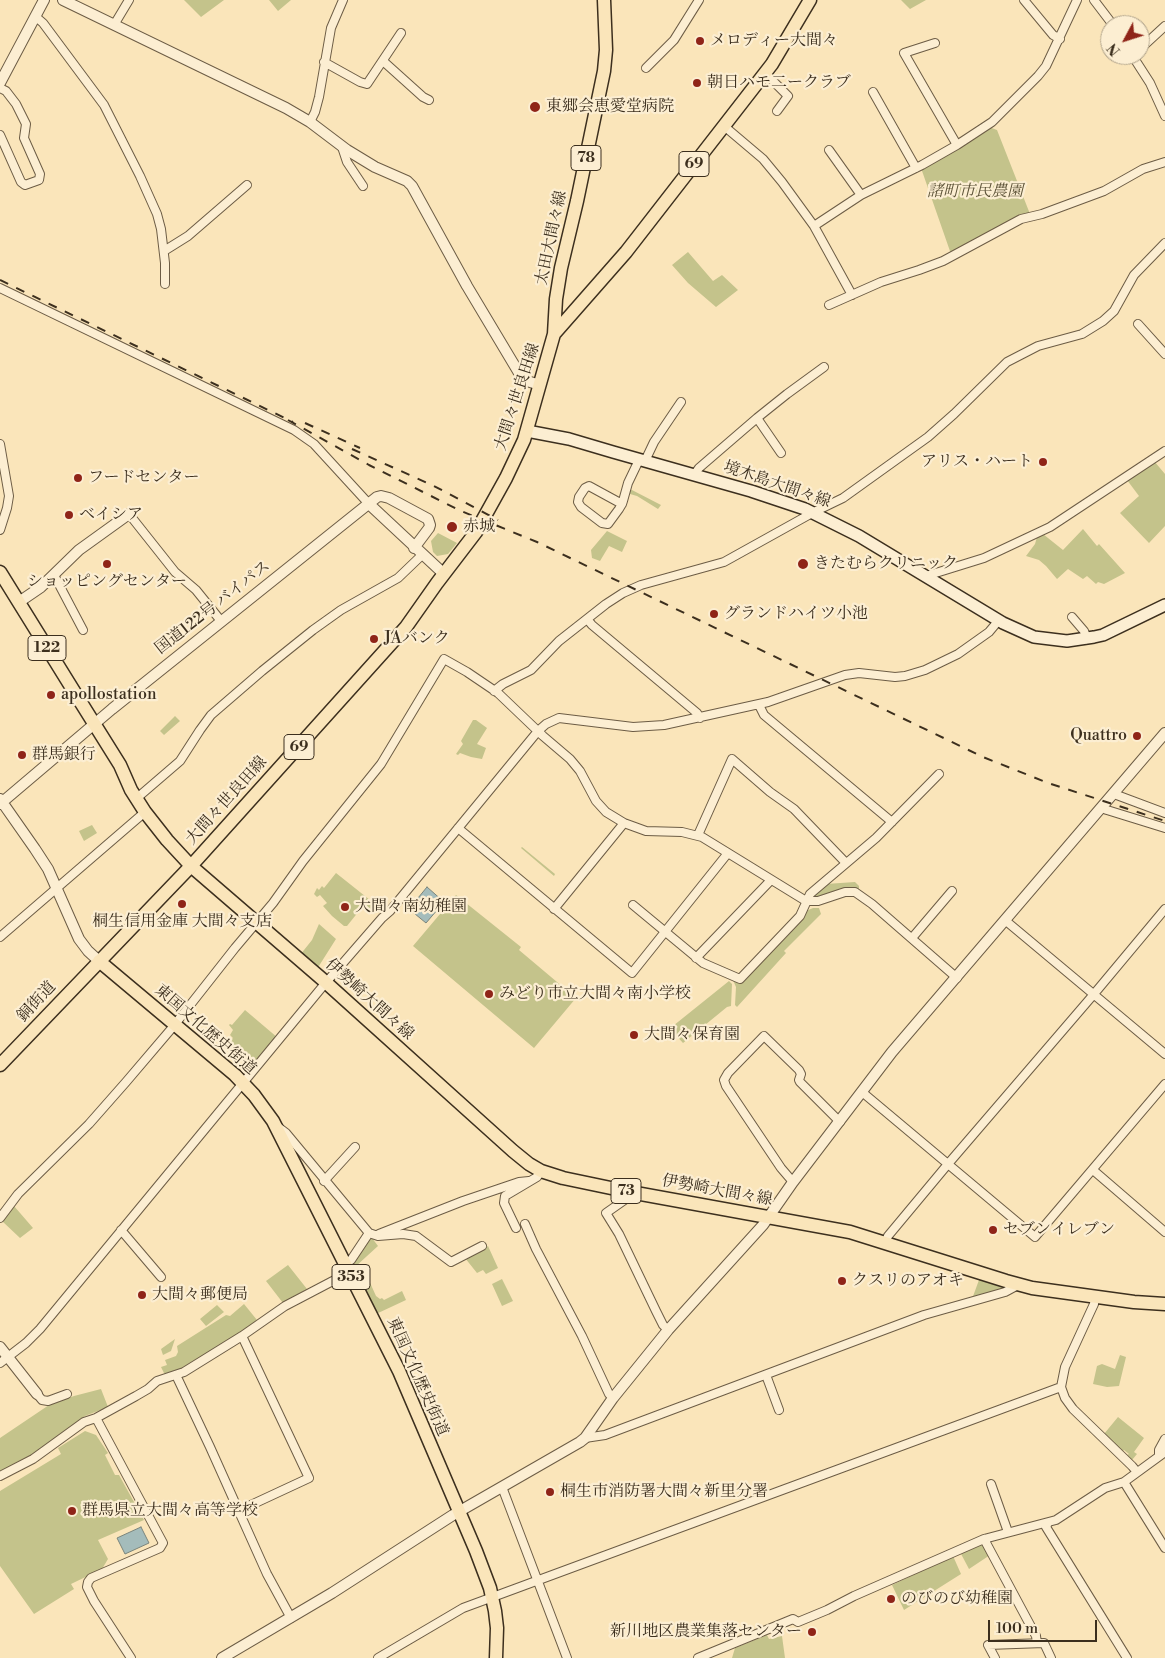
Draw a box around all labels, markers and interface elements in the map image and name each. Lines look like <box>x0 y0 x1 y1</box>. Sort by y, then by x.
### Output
north arrow <box>1100 15 1150 65</box>
place label: メロディー大間々 <box>710 31 838 51</box>
marker: メロディー大間々 <box>694 35 706 47</box>
text: N <box>1104 39 1125 59</box>
place label: 朝日ハモ二ークラブ <box>707 73 851 93</box>
marker: 朝日ハモ二ークラブ <box>691 77 703 89</box>
place label: 東郷会恵愛堂病院 <box>546 97 674 117</box>
marker: 東郷会恵愛堂病院 <box>528 100 542 114</box>
road number: 78 <box>571 146 601 170</box>
road number: 69 <box>679 152 709 176</box>
park label: 諸町市民農園 <box>927 182 1023 202</box>
street label: 太田大間々線 <box>533 189 571 287</box>
street label: 大間々世良田線 <box>492 341 544 453</box>
place label: アリス・ハート <box>921 452 1033 472</box>
marker: アリス・ハート <box>1037 456 1049 468</box>
street label: 境木島大間々線 <box>721 458 833 512</box>
place label: フードセンター <box>88 468 200 488</box>
marker: フードセンター <box>72 472 84 484</box>
place label: ベイシア <box>79 505 143 525</box>
marker: ベイシア <box>63 509 75 521</box>
place label: 赤城 <box>463 517 495 537</box>
marker: 赤城 <box>445 520 459 534</box>
place label: きたむらクリニック <box>814 554 958 574</box>
street label: 国道122号 バイパス <box>152 557 274 659</box>
marker: きたむらクリニック <box>796 557 810 571</box>
marker: ショッピングセンター <box>101 558 113 570</box>
place label: ショッピングセンター <box>27 572 187 592</box>
place label: グランドハイツ小池 <box>724 604 868 624</box>
marker: グランドハイツ小池 <box>708 608 720 620</box>
place label: JAバンク <box>384 629 450 649</box>
marker: JAバンク <box>368 633 380 645</box>
road number: 122 <box>28 636 66 660</box>
place label: apollostation <box>61 685 156 705</box>
marker: apollostation <box>45 689 57 701</box>
place label: Quattro <box>1070 726 1127 746</box>
marker: Quattro <box>1131 730 1143 742</box>
road number: 69 <box>284 734 314 760</box>
place label: 群馬銀行 <box>32 745 96 765</box>
marker: 群馬銀行 <box>16 749 28 761</box>
street label: 大間々世良田線 <box>182 753 272 849</box>
place label: 大間々南幼稚園 <box>355 897 467 917</box>
marker: 桐生信用金庫 大間々支店 <box>176 898 188 910</box>
marker: 大間々南幼稚園 <box>339 901 351 913</box>
place label: 桐生信用金庫 大間々支店 <box>92 912 272 932</box>
street label: 伊勢崎大間々線 <box>321 955 417 1045</box>
street label: 銅街道 <box>14 978 60 1026</box>
street label: 東国文化歴史街道 <box>150 981 260 1079</box>
place label: みどり市立大間々南小学校 <box>499 984 691 1004</box>
marker: みどり市立大間々南小学校 <box>483 988 495 1000</box>
place label: 大間々保育園 <box>644 1025 740 1045</box>
marker: 大間々保育園 <box>628 1029 640 1041</box>
street label: 伊勢崎大間々線 <box>660 1172 774 1210</box>
road number: 73 <box>611 1178 641 1204</box>
place label: セブンイレブン <box>1003 1220 1115 1240</box>
marker: セブンイレブン <box>987 1224 999 1236</box>
road number: 353 <box>332 1264 370 1290</box>
place label: クスリのアオキ <box>852 1271 964 1291</box>
marker: クスリのアオキ <box>836 1275 848 1287</box>
place label: 大間々郵便局 <box>152 1285 248 1305</box>
marker: 大間々郵便局 <box>136 1289 148 1301</box>
street label: 東国文化歴史街道 <box>382 1315 452 1439</box>
place label: 桐生市消防署大間々新里分署 <box>560 1482 768 1502</box>
marker: 桐生市消防署大間々新里分署 <box>544 1486 556 1498</box>
place label: 群馬県立大間々高等学校 <box>82 1501 258 1521</box>
marker: 群馬県立大間々高等学校 <box>66 1505 78 1517</box>
place label: のびのび幼稚園 <box>901 1589 1013 1609</box>
marker: のびのび幼稚園 <box>885 1593 897 1605</box>
scale bar <box>990 1610 1099 1642</box>
text: 100 m <box>996 1619 1038 1638</box>
place label: 新川地区農業集落センター <box>610 1622 802 1642</box>
marker: 新川地区農業集落センター <box>806 1626 818 1638</box>

